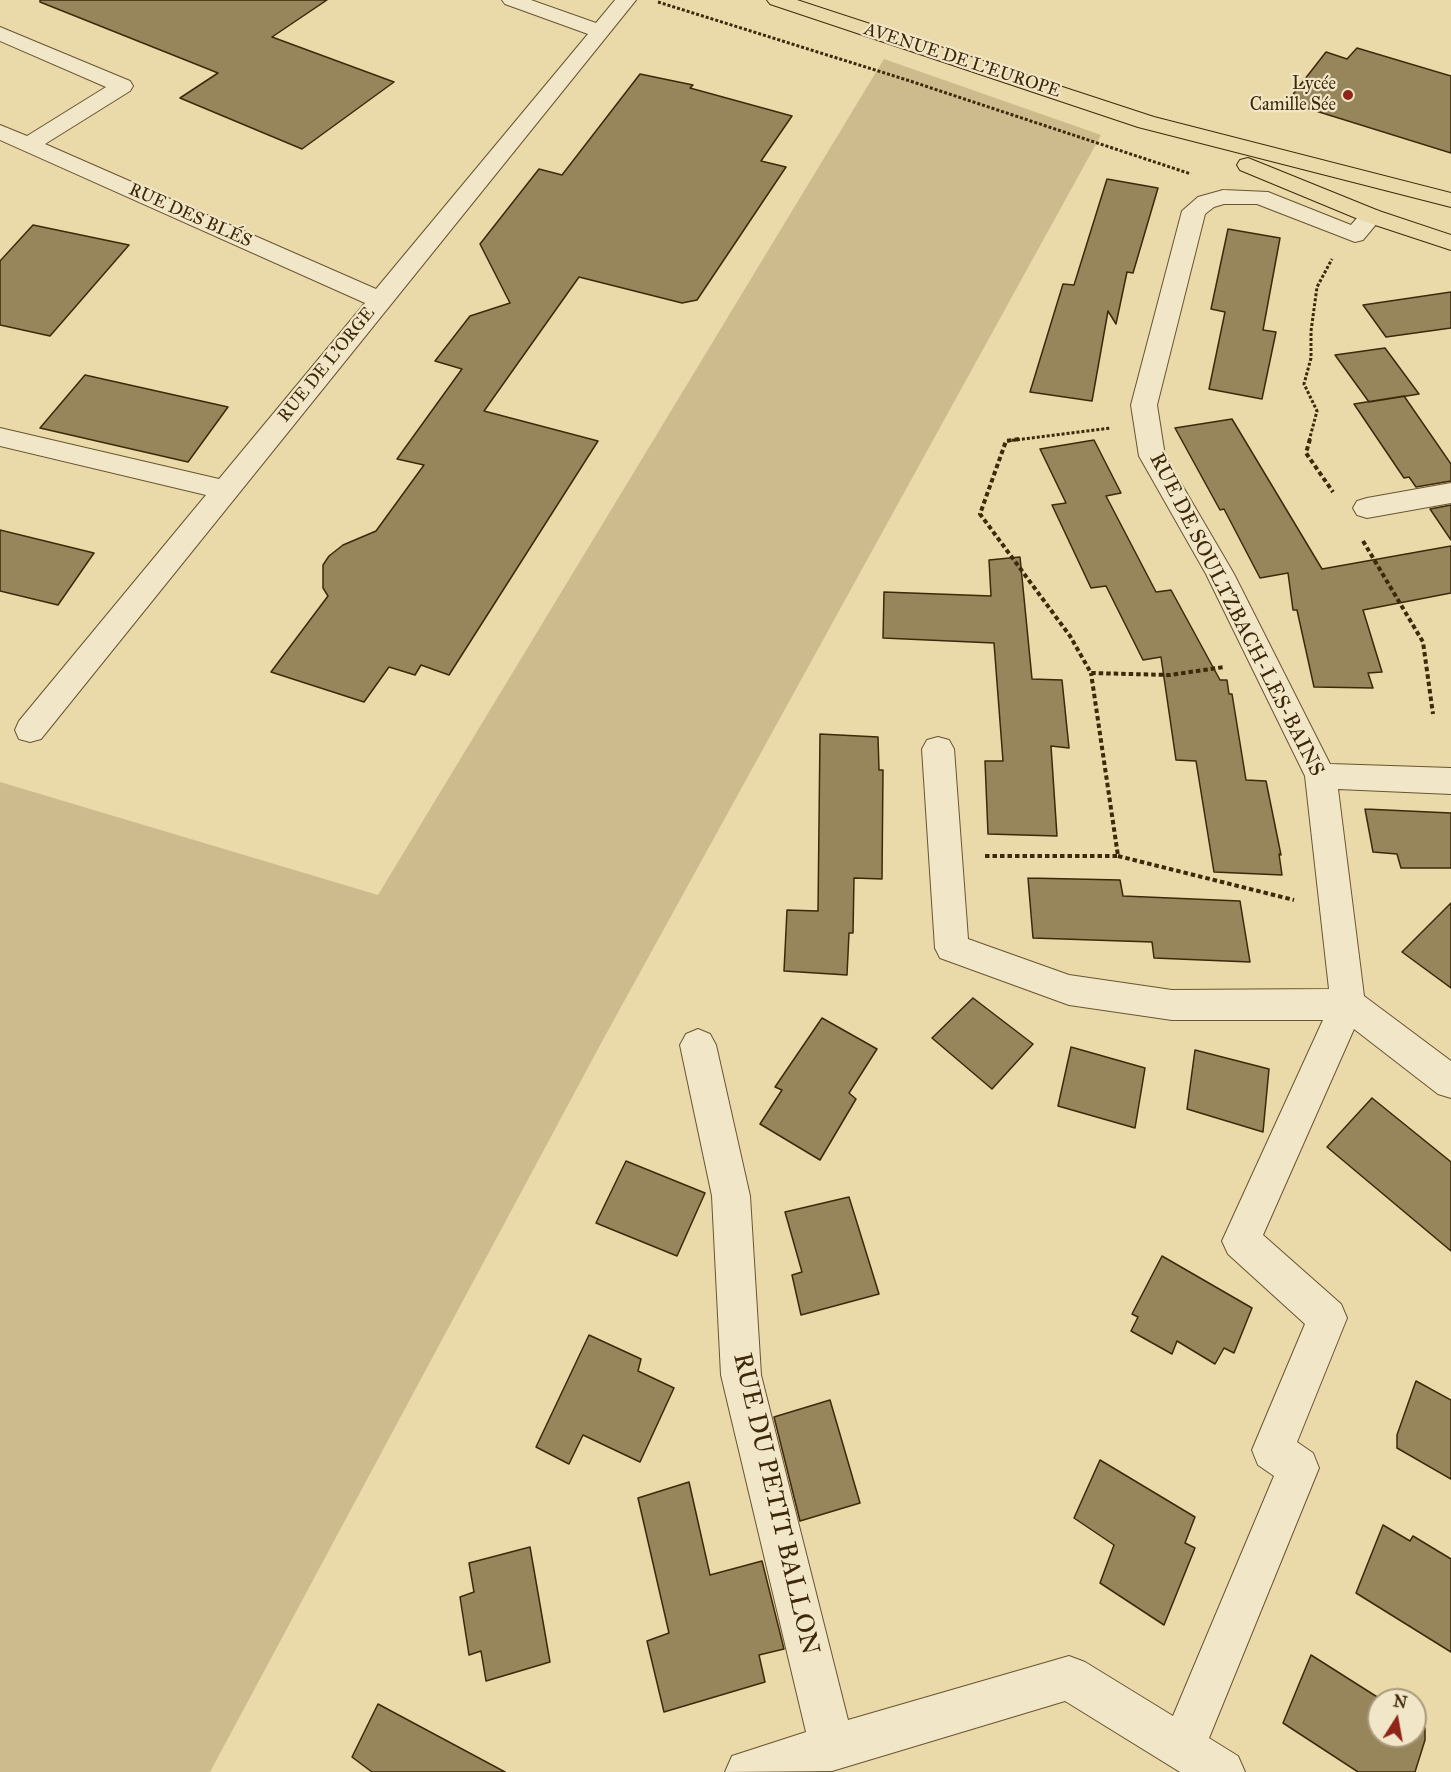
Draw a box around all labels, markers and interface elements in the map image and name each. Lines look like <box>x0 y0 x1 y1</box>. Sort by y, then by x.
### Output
street label: AVENUE DE L'EUROPE <box>861 19 1063 103</box>
place label: Lycée Camille Sée <box>1250 74 1336 116</box>
marker: Lycée Camille Sée <box>1341 88 1355 102</box>
street label: RUE DES BLÉS <box>125 179 255 253</box>
street label: RUE DE L'ORGE <box>274 303 380 427</box>
street label: RUE DE SOULTZBACH-LES-BAINS <box>1143 449 1329 781</box>
street label: RUE DU PETIT BALLON <box>725 1350 825 1658</box>
north arrow <box>1367 1688 1427 1748</box>
text: N <box>1392 1691 1409 1712</box>

